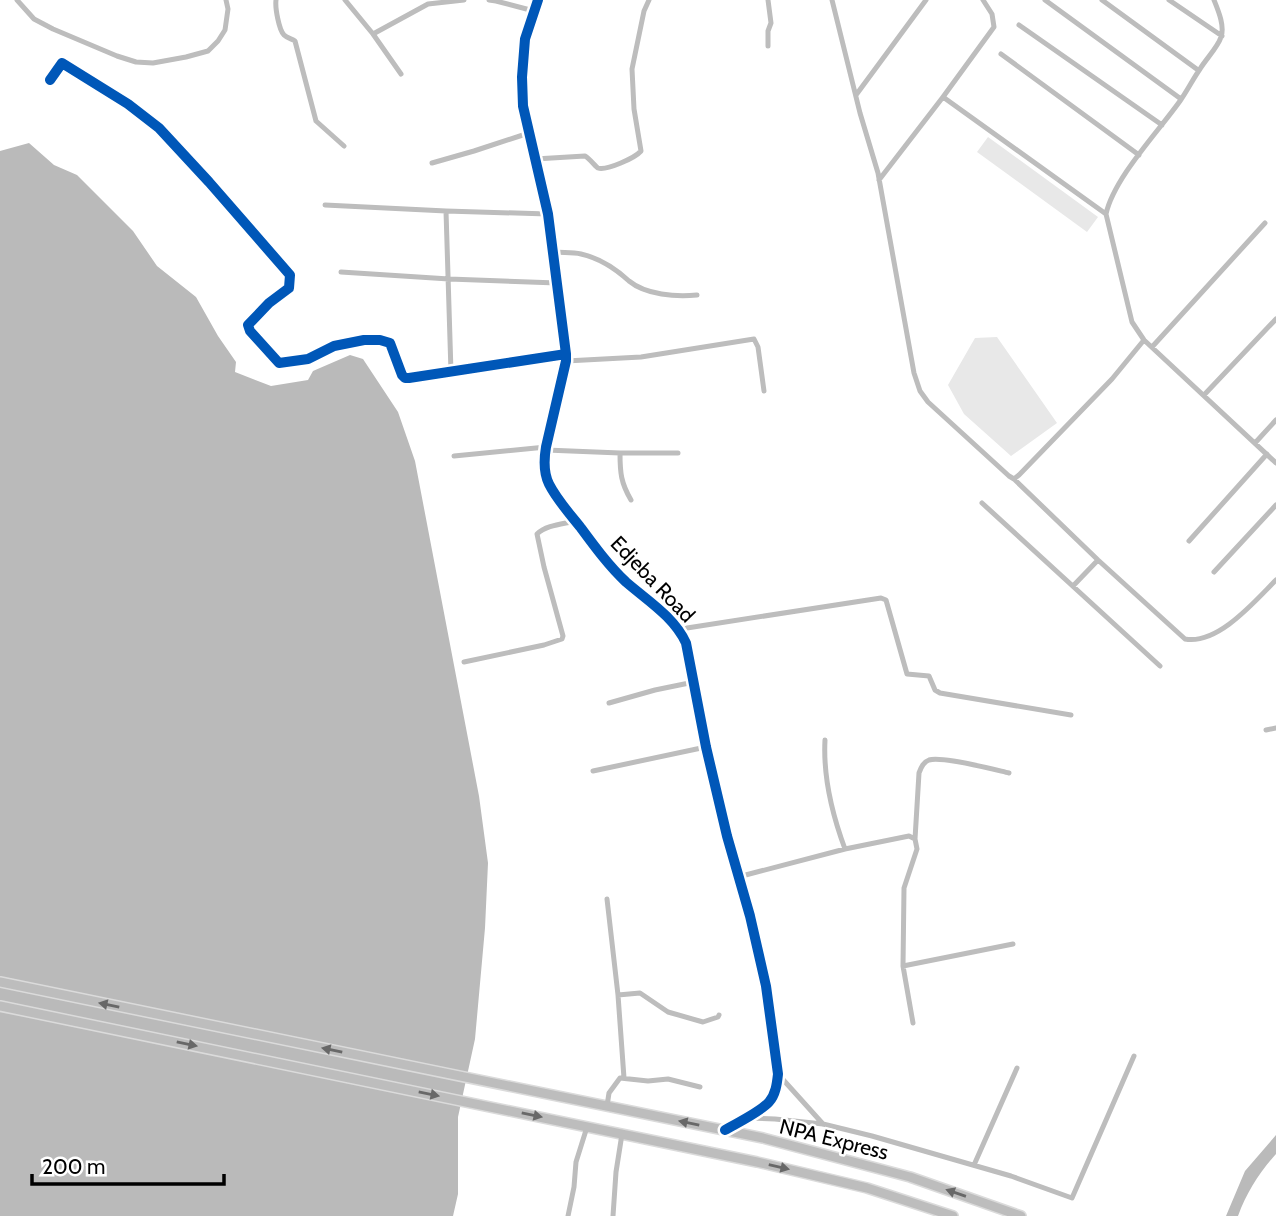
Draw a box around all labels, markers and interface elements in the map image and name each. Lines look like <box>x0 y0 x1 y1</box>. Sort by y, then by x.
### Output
street label: Edjeba Road <box>605 531 700 628</box>
one-way arrow <box>98 999 120 1010</box>
one-way arrow <box>176 1039 198 1050</box>
one-way arrow <box>321 1045 343 1056</box>
one-way arrow <box>418 1089 440 1100</box>
one-way arrow <box>521 1110 543 1121</box>
street label: NPA Express <box>777 1113 891 1165</box>
one-way arrow <box>678 1117 700 1128</box>
scale bar <box>32 1142 224 1186</box>
text: 200 m <box>42 1154 105 1179</box>
one-way arrow <box>768 1161 790 1172</box>
one-way arrow <box>946 1187 967 1198</box>

